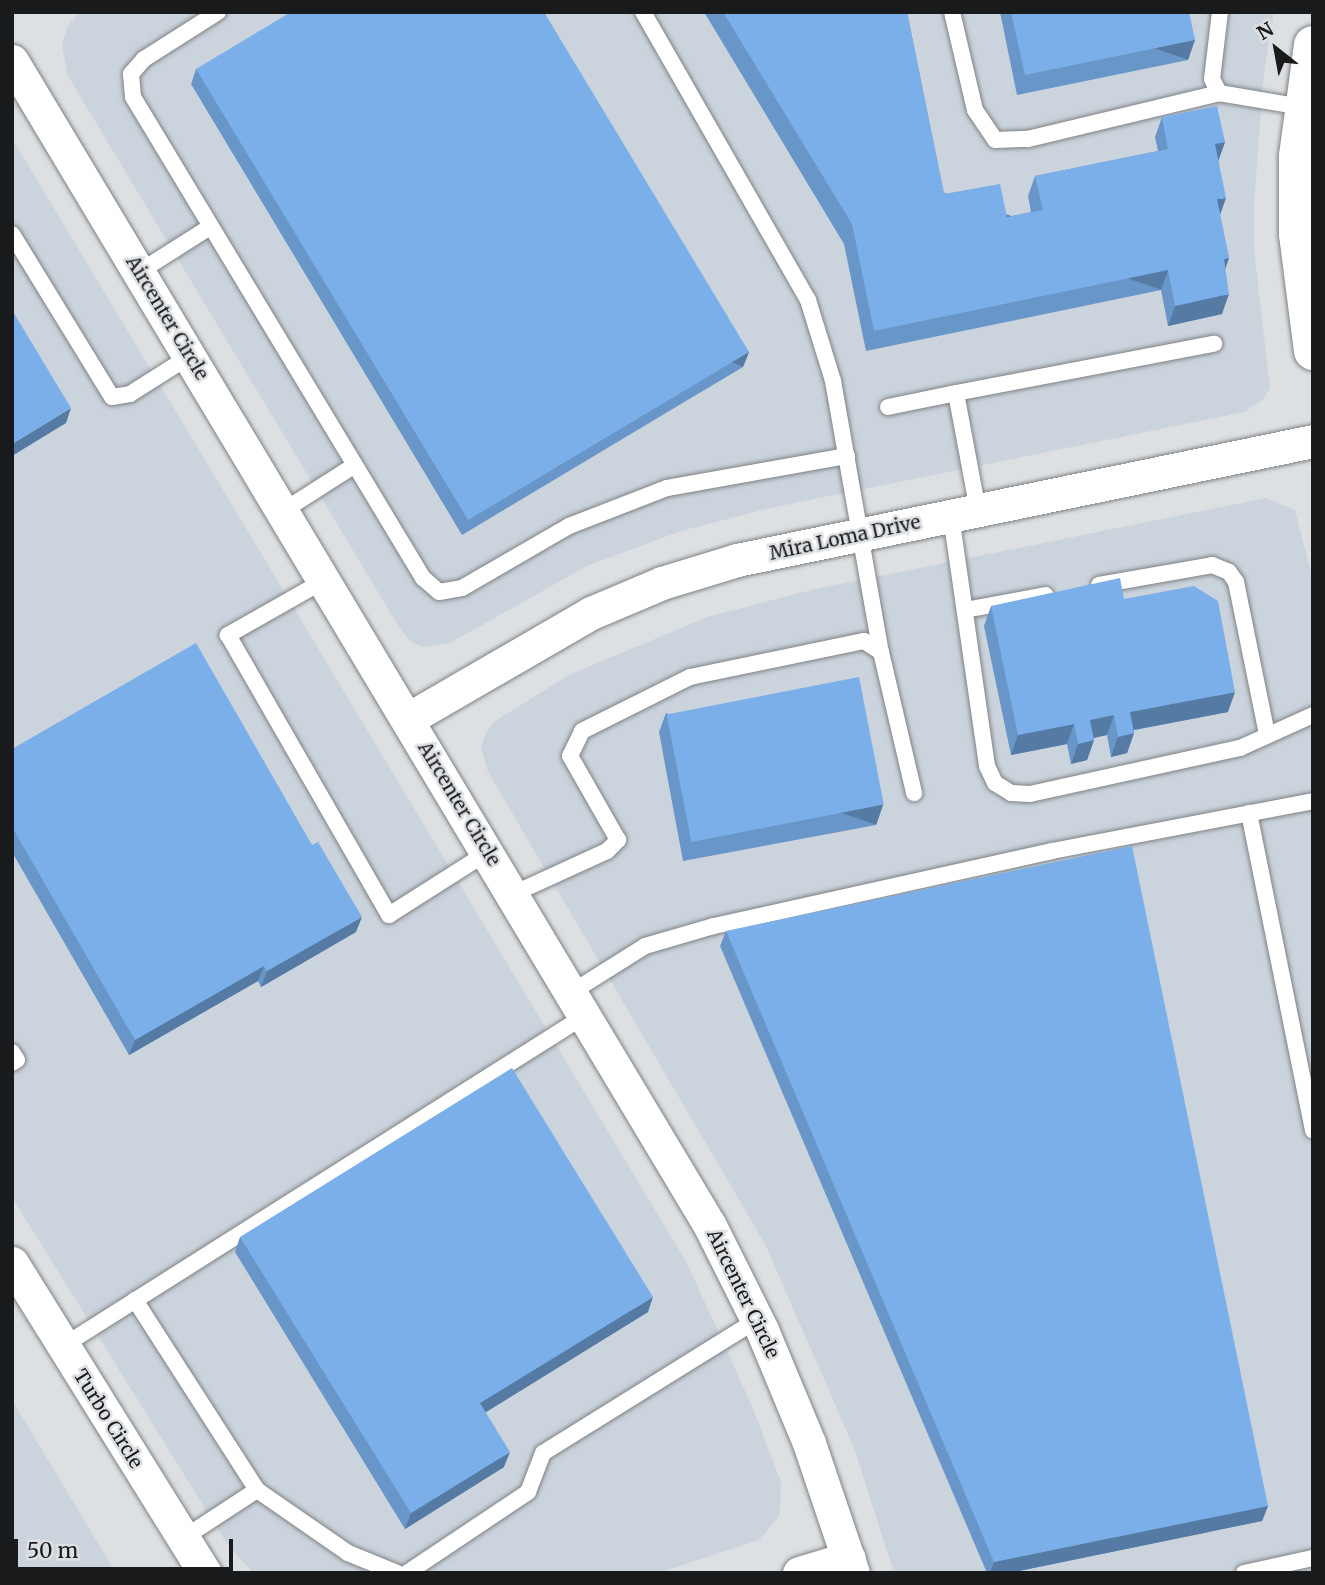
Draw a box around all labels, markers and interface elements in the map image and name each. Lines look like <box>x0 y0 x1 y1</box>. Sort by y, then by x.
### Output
north arrow <box>1241 14 1311 84</box>
text: N <box>1253 17 1278 45</box>
street label: Aircenter Circle <box>121 252 213 384</box>
street label: Mira Loma Drive <box>767 511 923 565</box>
street label: Aircenter Circle <box>413 738 505 870</box>
street label: Aircenter Circle <box>702 1226 784 1362</box>
street label: Turbo Circle <box>69 1365 147 1473</box>
scale bar <box>18 1526 236 1570</box>
text: 50 m <box>27 1537 78 1564</box>

